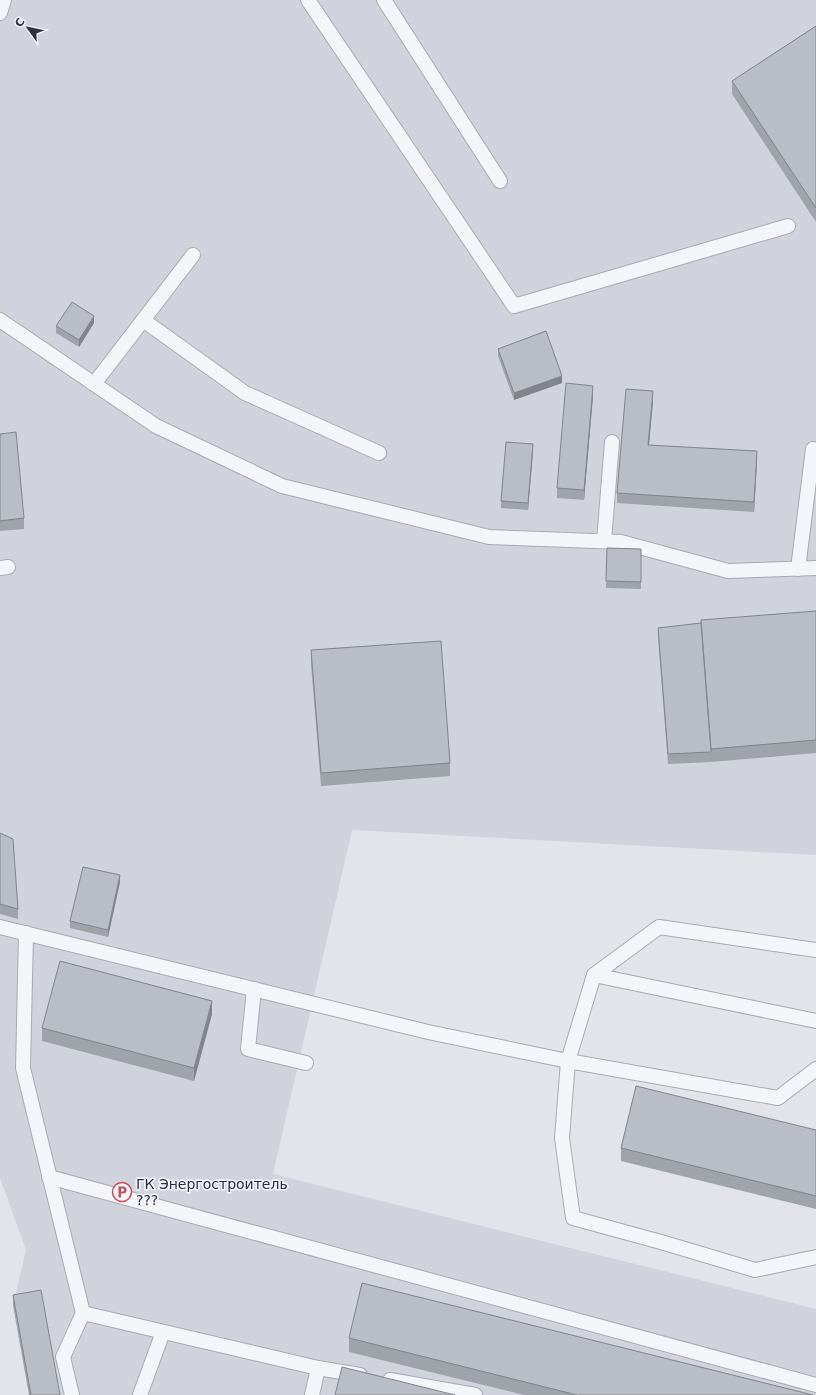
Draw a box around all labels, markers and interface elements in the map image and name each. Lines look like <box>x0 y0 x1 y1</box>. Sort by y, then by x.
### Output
north arrow <box>8 8 48 48</box>
text: С <box>12 16 28 30</box>
place label: ГК Энергостроитель ??? <box>136 1176 288 1208</box>
parking icon: ГК Энергостроитель ??? <box>111 1181 133 1203</box>

